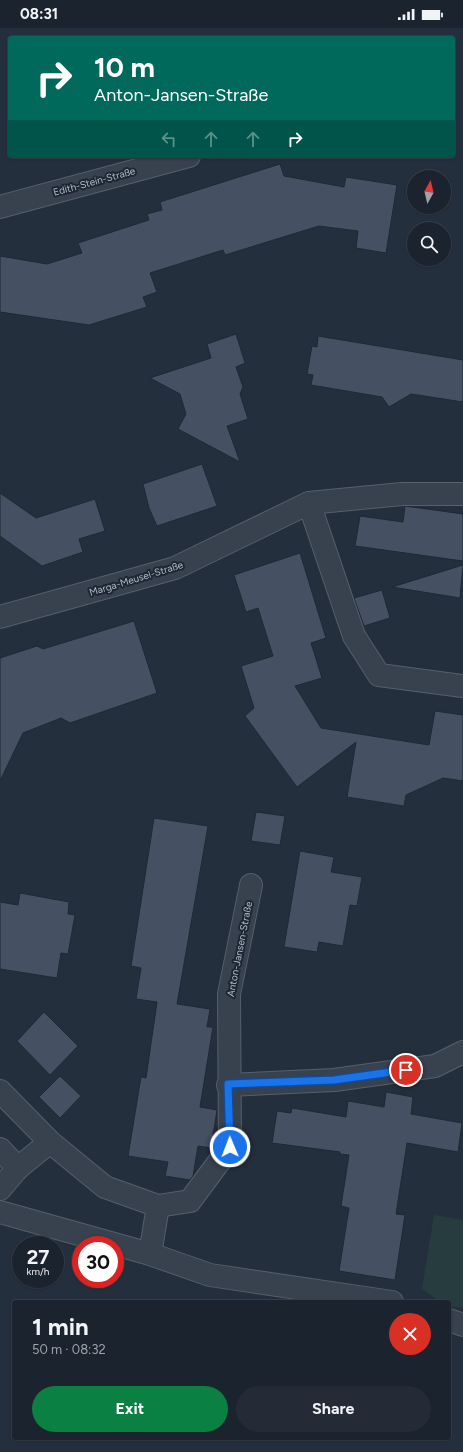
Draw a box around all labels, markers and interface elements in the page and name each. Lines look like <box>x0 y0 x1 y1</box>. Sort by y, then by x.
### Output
text: 08:31 <box>20 5 58 23</box>
text: 10 m <box>94 50 155 84</box>
icon: right <box>28 52 80 104</box>
text: Anton-Jansen-Straße <box>94 84 268 106</box>
icon: left <box>158 128 180 150</box>
icon: ahead <box>200 128 222 150</box>
icon: ahead <box>242 128 264 150</box>
icon: right <box>284 128 306 150</box>
street label: Edith-Stein-Straße <box>52 164 137 199</box>
north arrow <box>407 170 451 214</box>
map controls <box>407 170 451 266</box>
button: search <box>407 222 451 266</box>
street label: Marga-Meusel-Straße <box>88 558 185 599</box>
street label: Anton-Jansen-Straße <box>224 900 255 998</box>
pin <box>389 1053 423 1087</box>
icon: arrive <box>395 1059 417 1081</box>
position arrow <box>209 1126 251 1168</box>
speed limit sign: 30 <box>72 1236 124 1288</box>
text: 27 <box>27 1245 49 1269</box>
text: km/h <box>27 1265 49 1278</box>
text: 1 min <box>32 1312 89 1341</box>
button: close <box>389 1313 431 1355</box>
text: 50 m · 08:32 <box>32 1342 106 1357</box>
button: Exit <box>32 1386 228 1432</box>
button: Share <box>236 1386 431 1432</box>

